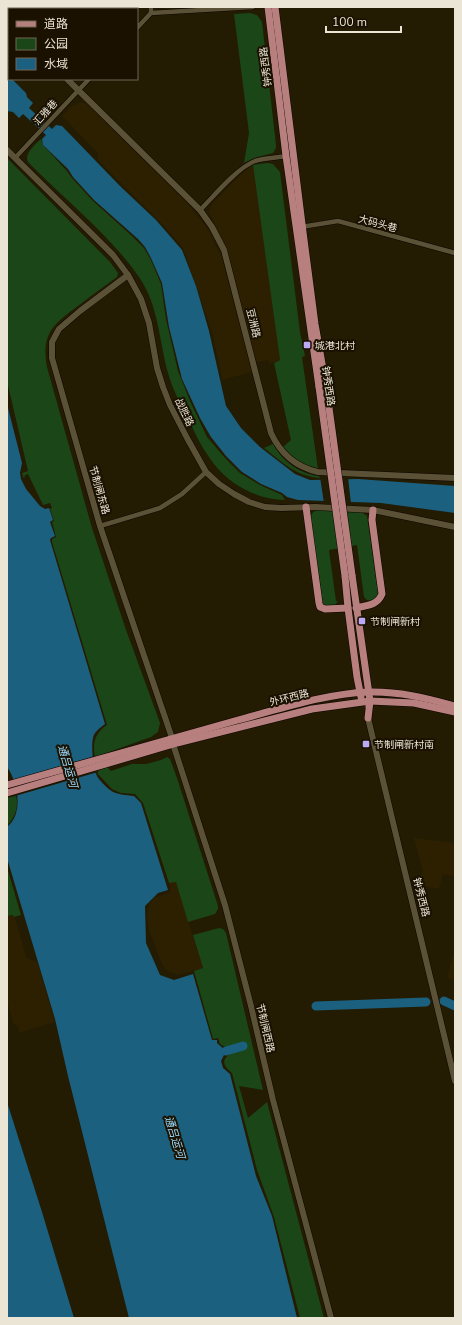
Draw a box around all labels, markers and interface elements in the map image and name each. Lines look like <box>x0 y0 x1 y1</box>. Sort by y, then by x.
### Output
legend <box>8 8 138 80</box>
scale bar <box>326 8 401 34</box>
text: 100 m <box>332 14 367 30</box>
text: 道路 <box>44 16 68 32</box>
text: 公园 <box>44 36 68 52</box>
street label: 钟秀西路 <box>257 46 275 88</box>
text: 水域 <box>44 56 68 72</box>
street label: 汇雅巷 <box>30 97 61 128</box>
street label: 大码头巷 <box>357 212 399 236</box>
street label: 豆洲路 <box>243 307 263 339</box>
place label: 城港北村 <box>315 339 355 353</box>
marker: 城港北村 <box>302 340 312 350</box>
street label: 钟秀西路 <box>318 365 338 407</box>
street label: 战胜路 <box>171 396 197 429</box>
street label: 节制闸东路 <box>85 464 113 516</box>
place label: 节制闸新村 <box>370 615 420 629</box>
marker: 节制闸新村 <box>357 616 367 626</box>
street label: 外环西路 <box>268 686 310 710</box>
place label: 节制闸新村南 <box>374 738 434 752</box>
marker: 节制闸新村南 <box>361 739 371 749</box>
water label: 通吕运河 <box>54 743 81 791</box>
street label: 钟秀西路 <box>409 876 433 918</box>
street label: 节制闸西路 <box>253 1002 277 1054</box>
water label: 通吕运河 <box>161 1114 189 1162</box>

